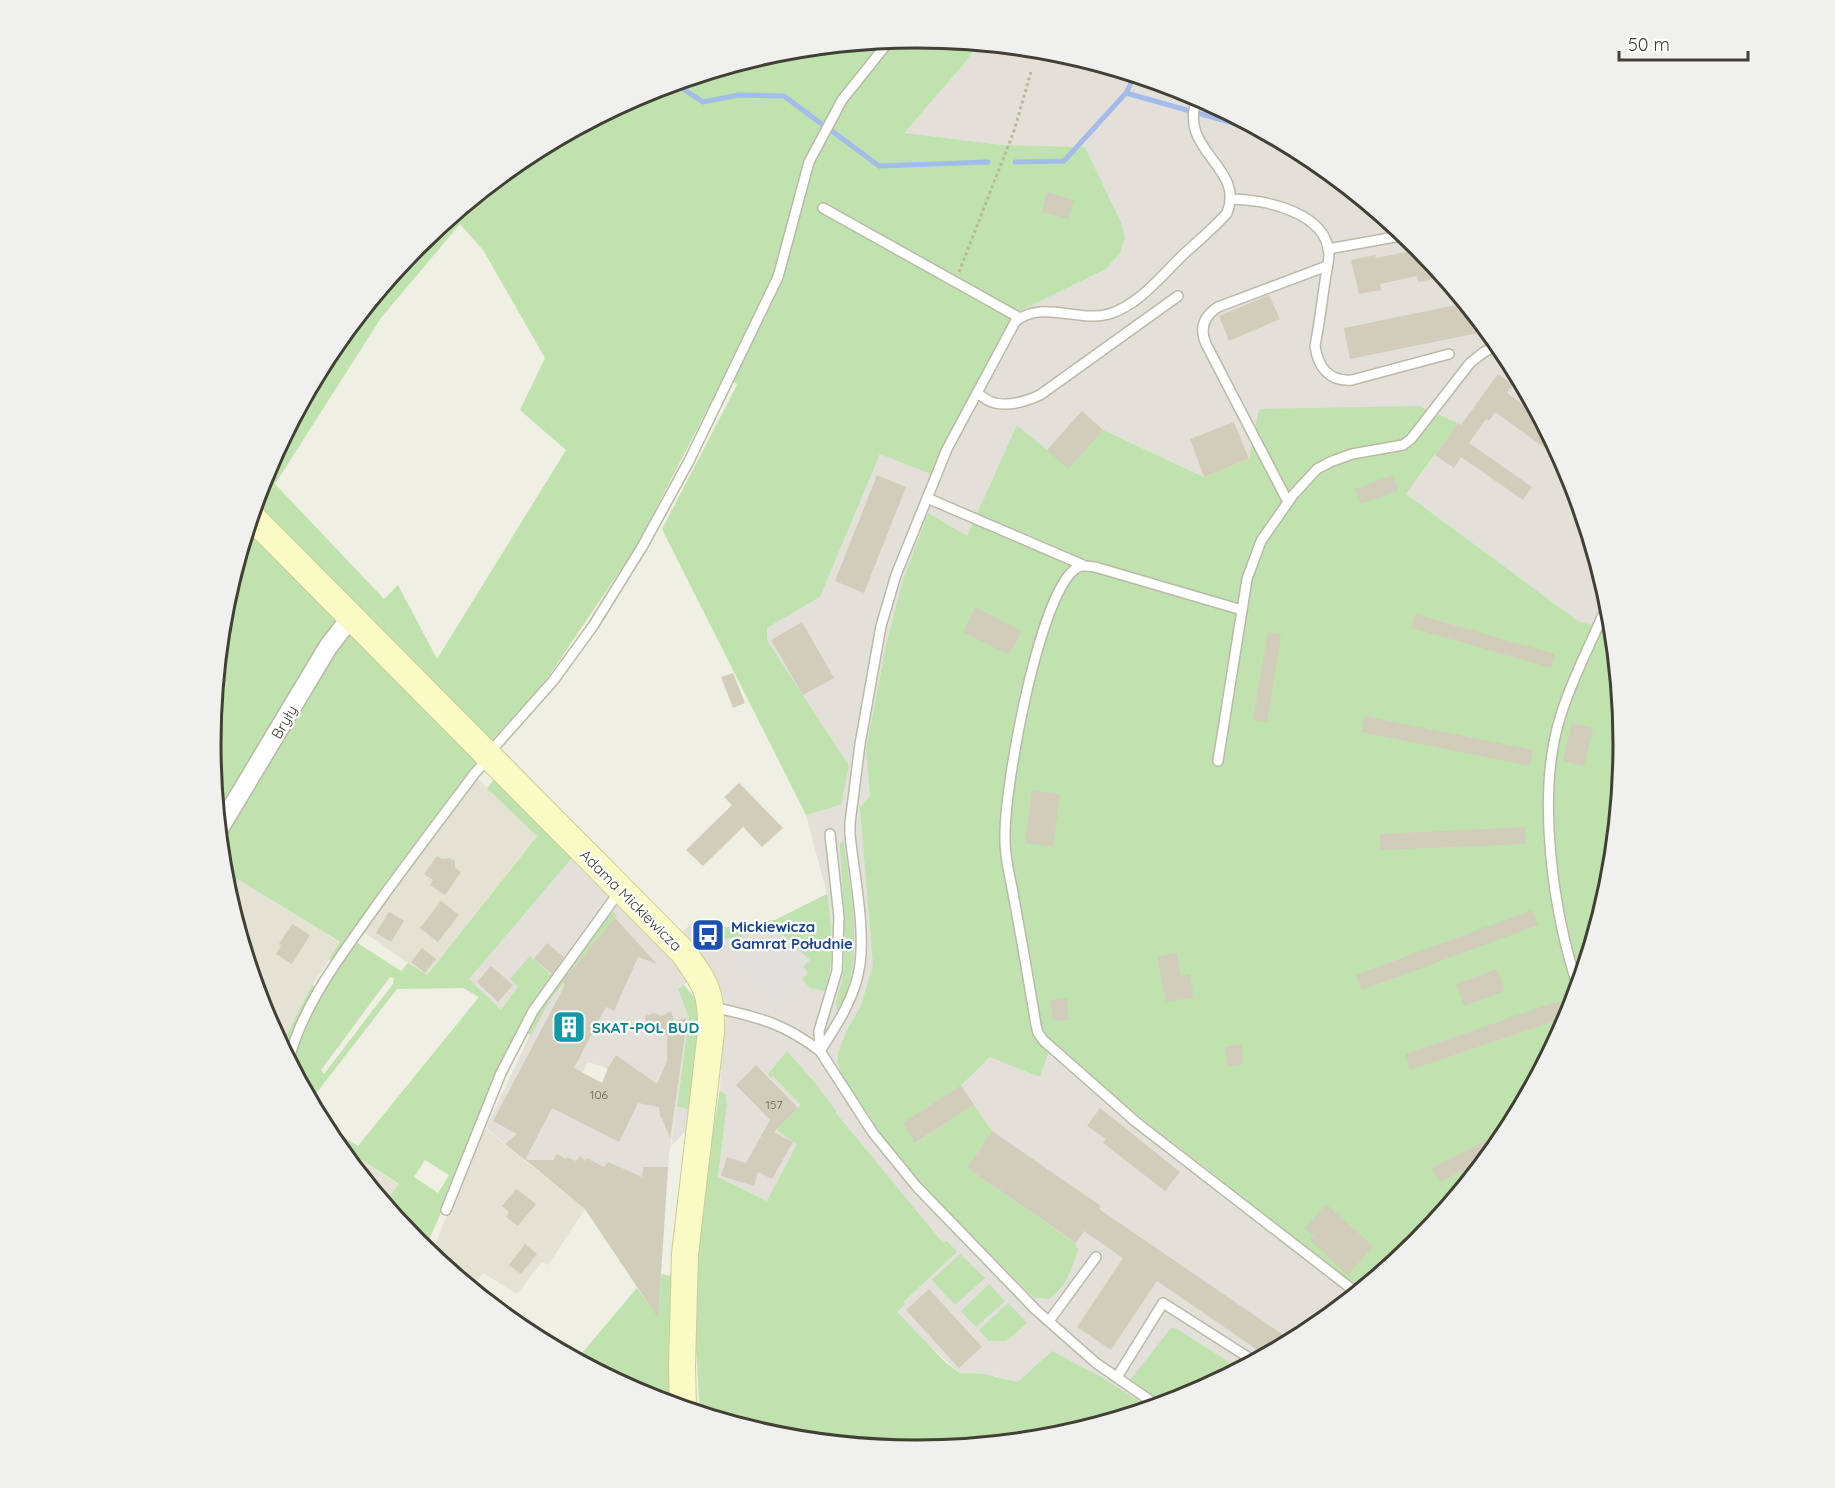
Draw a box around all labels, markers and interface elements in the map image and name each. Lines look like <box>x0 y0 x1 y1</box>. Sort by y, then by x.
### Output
scale bar <box>1619 24 1748 62</box>
text: 50 m <box>1628 33 1670 56</box>
street label: Bryły <box>267 702 301 742</box>
street label: Adama Mickiewicza <box>576 845 686 955</box>
bus stop icon: Mickiewicza Gamrat Południe <box>690 917 726 953</box>
place label: Mickiewicza Gamrat Południe <box>731 917 853 953</box>
building icon: SKAT-POL BUD <box>551 1009 587 1045</box>
place label: SKAT-POL BUD <box>592 1018 699 1037</box>
house number: 106 <box>590 1087 609 1102</box>
house number: 157 <box>765 1097 783 1112</box>

